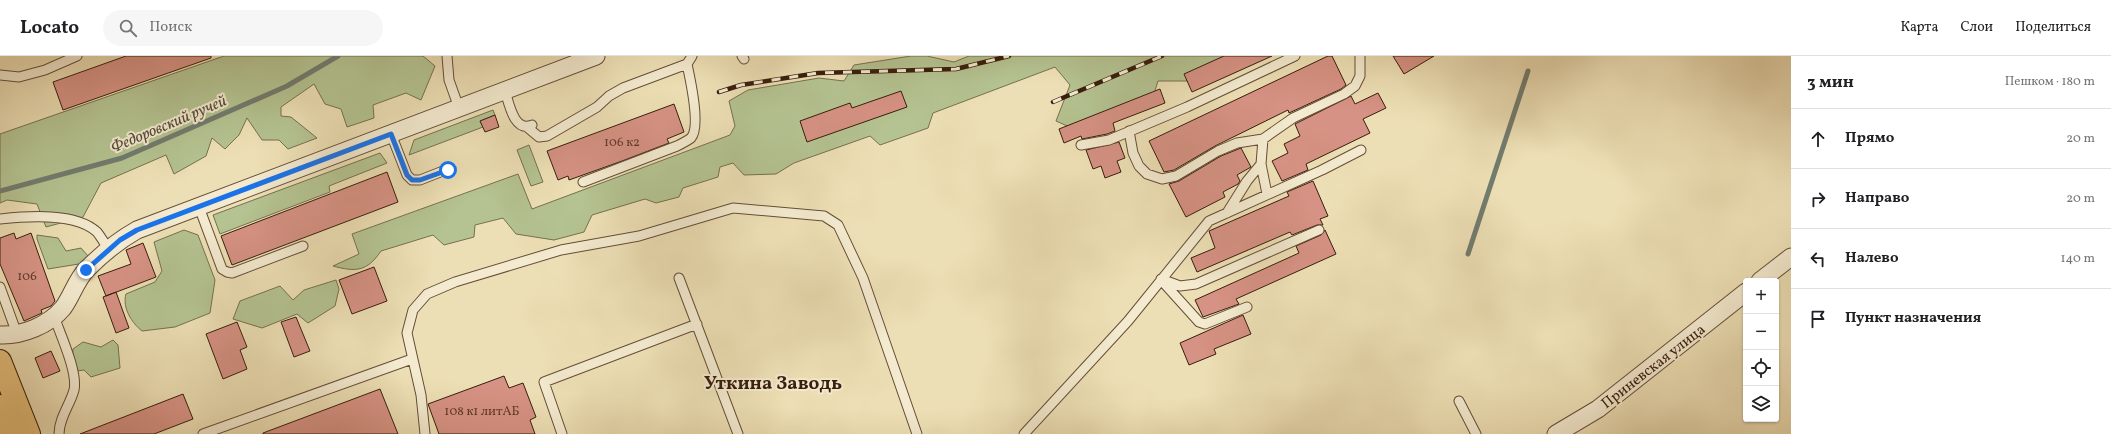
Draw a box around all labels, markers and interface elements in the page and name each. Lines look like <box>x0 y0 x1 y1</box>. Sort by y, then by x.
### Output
search box <box>103 10 383 46</box>
text: Locato <box>20 15 79 41</box>
icon: search <box>117 17 139 39</box>
text: Поиск <box>149 17 192 38</box>
text: Карта <box>1900 18 1938 37</box>
text: Слои <box>1960 18 1993 37</box>
text: Поделиться <box>2015 18 2091 37</box>
text: 3 мин <box>1807 71 1854 94</box>
text: Пешком · 180 m <box>2005 73 2095 91</box>
water label: Федоровский ручей <box>107 90 230 159</box>
icon: ahead <box>1807 128 1829 150</box>
text: Прямо <box>1845 128 1894 149</box>
text: 20 m <box>2066 130 2095 148</box>
house number: 106 к2 <box>604 134 640 152</box>
route start <box>439 161 457 179</box>
icon: right <box>1807 188 1829 210</box>
text: Направо <box>1845 188 1909 209</box>
text: 20 m <box>2066 190 2095 208</box>
icon: left <box>1807 248 1829 270</box>
text: Налево <box>1845 248 1899 269</box>
text: 140 m <box>2061 250 2095 268</box>
route end <box>77 261 95 279</box>
house number: 106 <box>17 268 37 286</box>
map controls <box>1743 278 1779 422</box>
button: + <box>1743 278 1779 314</box>
icon: arrive <box>1807 308 1829 330</box>
text: Пункт назначения <box>1845 308 1981 329</box>
button: − <box>1743 314 1779 350</box>
street label: Приневская улица <box>1597 320 1710 415</box>
button: locate <box>1743 350 1779 386</box>
district label: Уткина Заводь <box>704 371 842 397</box>
button: layers <box>1743 386 1779 422</box>
house number: 108 к1 литАБ <box>444 403 520 421</box>

